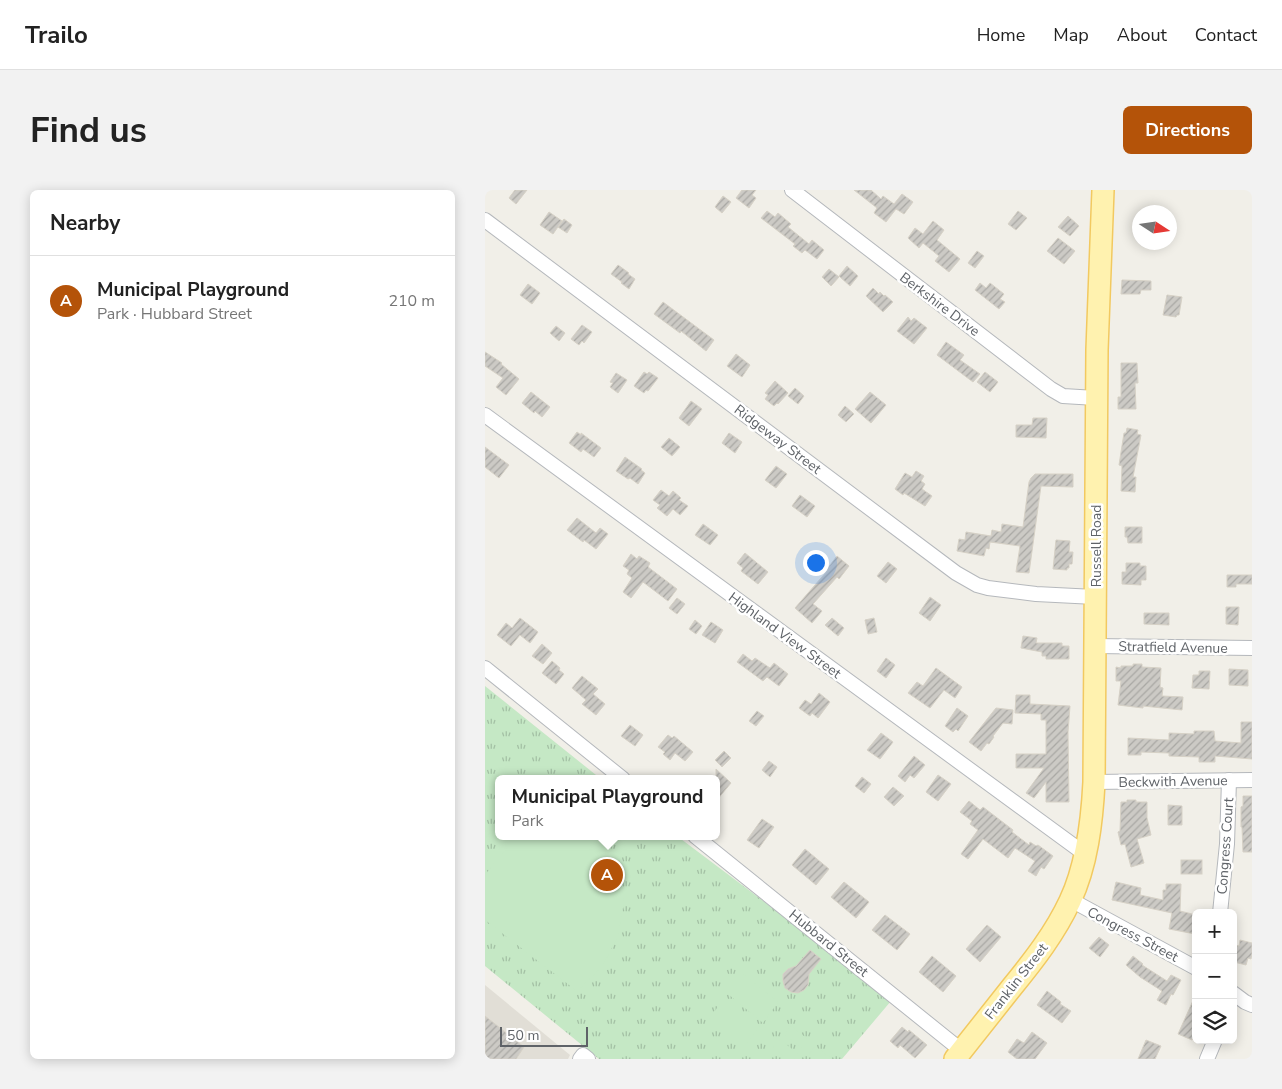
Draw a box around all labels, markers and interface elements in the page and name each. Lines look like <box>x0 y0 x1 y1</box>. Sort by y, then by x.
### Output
text: Trailo <box>25 19 88 51</box>
text: Home <box>977 23 1025 47</box>
text: Map <box>1053 23 1089 47</box>
text: About <box>1117 23 1167 47</box>
text: Contact <box>1195 23 1257 47</box>
button: Directions <box>1123 106 1252 154</box>
text: Find us <box>30 107 147 154</box>
north arrow <box>1132 205 1177 250</box>
text: Nearby <box>50 209 120 237</box>
street label: Berkshire Drive <box>896 268 984 341</box>
text: Municipal Playground <box>97 277 289 303</box>
text: A <box>60 290 72 312</box>
text: 210 m <box>388 290 435 312</box>
text: Park · Hubbard Street <box>97 303 252 325</box>
street label: Ridgeway Street <box>730 400 825 478</box>
street label: Russell Road <box>1087 505 1106 587</box>
your location <box>803 550 829 576</box>
street label: Highland View Street <box>724 588 845 683</box>
street label: Stratfield Avenue <box>1118 637 1228 658</box>
street label: Beckwith Avenue <box>1118 771 1228 792</box>
popup <box>495 775 720 840</box>
text: Municipal Playground <box>511 784 704 810</box>
street label: Congress Court <box>1213 797 1238 895</box>
text: Park <box>511 810 543 832</box>
pin: A <box>591 856 623 894</box>
street label: Congress Street <box>1084 902 1182 966</box>
street label: Hubbard Street <box>785 905 872 981</box>
map controls <box>1192 909 1237 1044</box>
button: + <box>1192 909 1237 954</box>
street label: Franklin Street <box>981 939 1052 1023</box>
button: − <box>1192 954 1237 999</box>
button: layers <box>1192 999 1237 1044</box>
scale bar <box>500 1024 587 1047</box>
text: 50 m <box>507 1026 539 1045</box>

